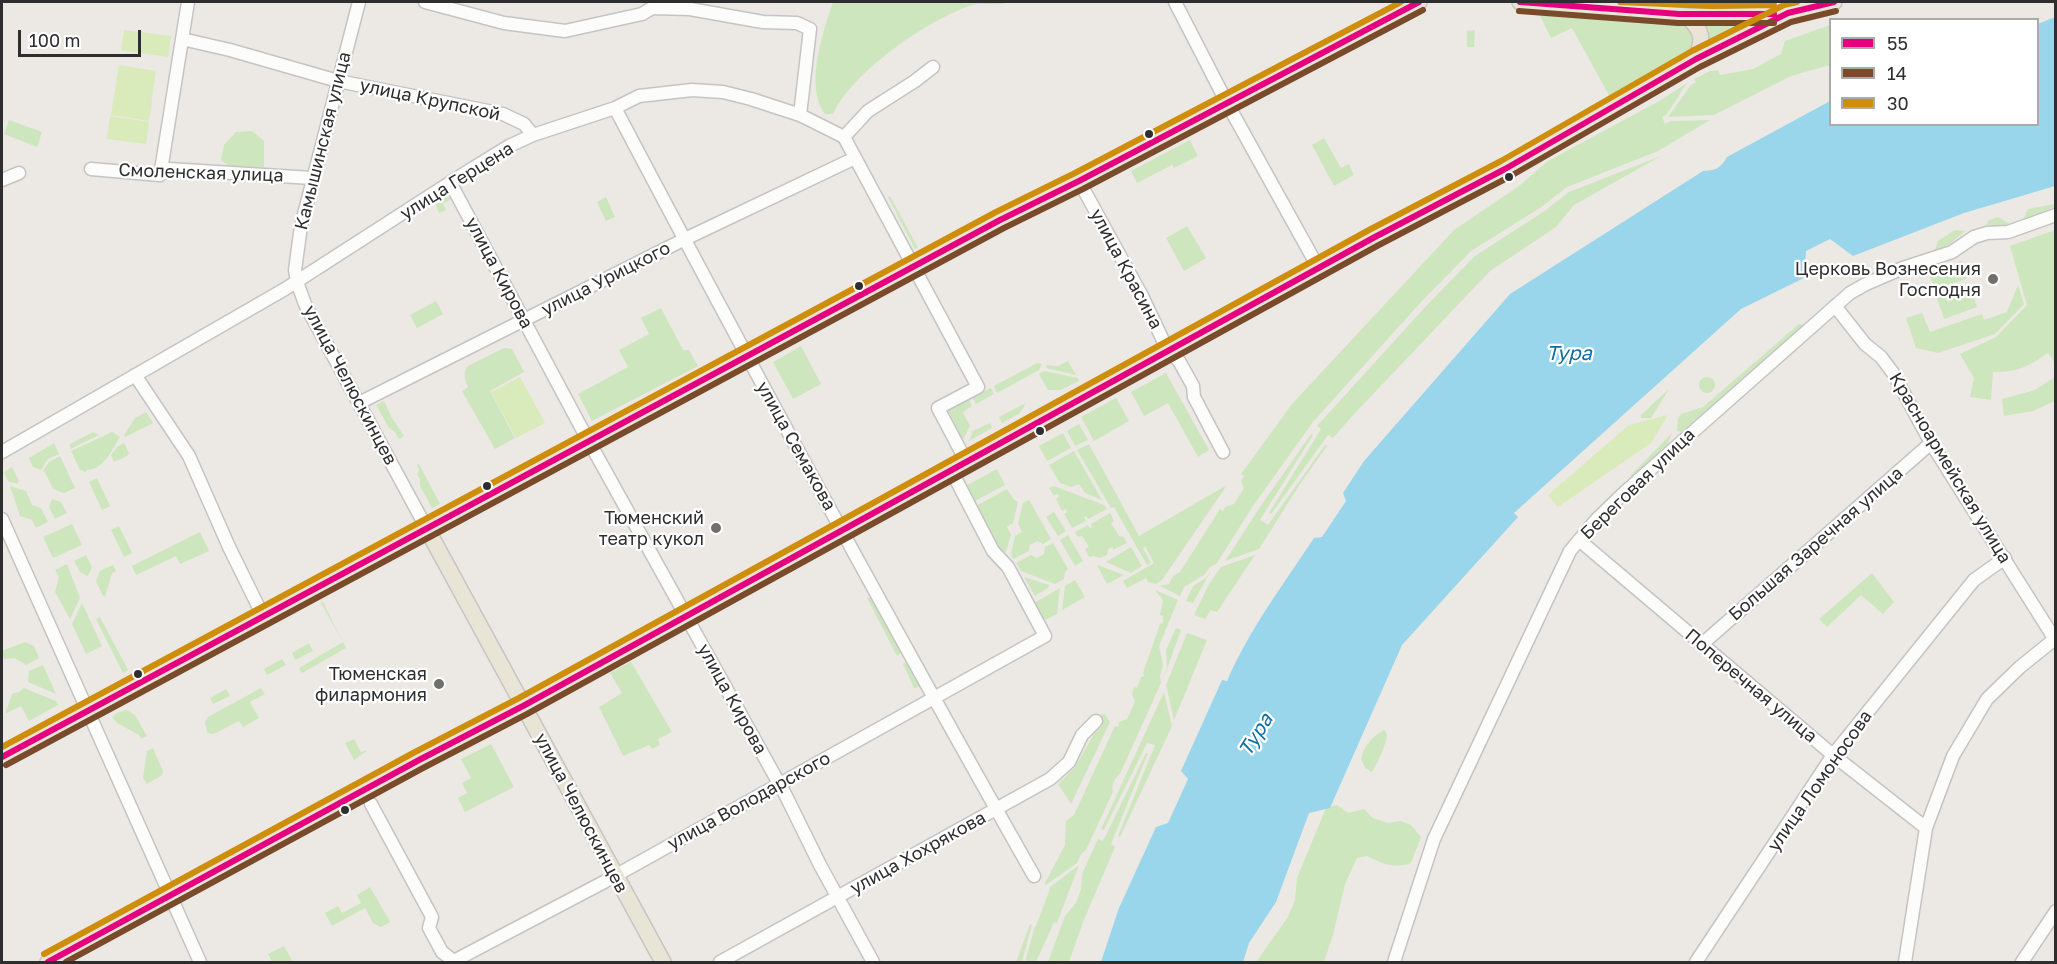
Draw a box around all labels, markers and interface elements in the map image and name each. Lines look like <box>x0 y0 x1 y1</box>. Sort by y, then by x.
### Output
scale bar <box>21 18 144 56</box>
legend <box>1829 18 2039 126</box>
text: 100 m <box>29 29 80 51</box>
text: 55 <box>1887 32 1908 54</box>
street label: Камышинская улица <box>290 50 356 232</box>
text: 14 <box>1887 62 1907 84</box>
street label: улица Крупской <box>358 75 502 125</box>
text: 30 <box>1887 92 1909 114</box>
unlabelled marker <box>1143 128 1155 140</box>
street label: улица Герцена <box>396 138 518 224</box>
street label: Смоленская улица <box>118 159 284 187</box>
unlabelled marker <box>1503 171 1515 183</box>
street label: улица Красина <box>1085 205 1167 333</box>
street label: улица Кирова <box>461 214 537 332</box>
street label: улица Урицкого <box>538 237 674 321</box>
place label: Церковь Вознесения Господня <box>1795 258 1981 300</box>
marker: Церковь Вознесения Господня <box>1986 272 2000 286</box>
unlabelled marker <box>853 280 865 292</box>
street label: улица Челюскинцев <box>299 301 401 469</box>
water label: Тура <box>1546 342 1592 366</box>
street label: Красноармейская улица <box>1884 369 2016 567</box>
street label: улица Семакова <box>752 378 840 514</box>
street label: Береговая улица <box>1576 424 1700 544</box>
unlabelled marker <box>1034 425 1046 437</box>
street label: Большая Заречная улица <box>1724 462 1908 626</box>
unlabelled marker <box>481 480 493 492</box>
place label: Тюменский театр кукол <box>599 507 704 550</box>
marker: Тюменский театр кукол <box>709 521 723 535</box>
street label: Поперечная улица <box>1681 624 1821 748</box>
street label: улица Кирова <box>693 640 771 758</box>
place label: Тюменская филармония <box>315 663 427 706</box>
unlabelled marker <box>132 668 144 680</box>
marker: Тюменская филармония <box>432 677 446 691</box>
street label: улица Ломоносова <box>1763 706 1877 856</box>
water label: Тура <box>1234 709 1278 761</box>
street label: улица Челюскинцев <box>530 729 632 897</box>
street label: улица Володарского <box>664 747 834 855</box>
unlabelled marker <box>339 804 351 816</box>
street label: улица Хохрякова <box>846 807 990 899</box>

